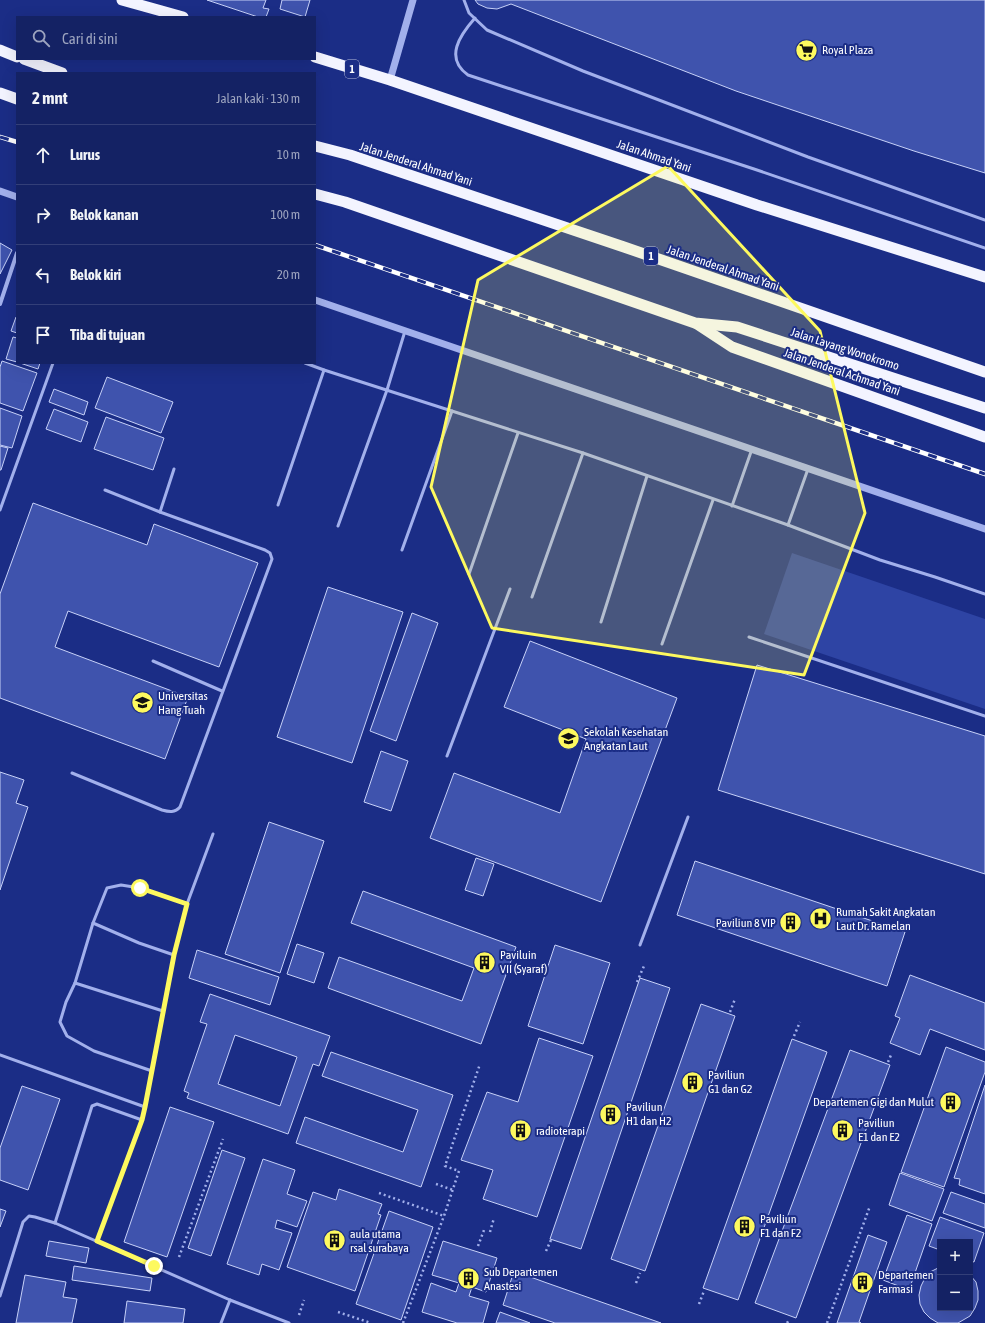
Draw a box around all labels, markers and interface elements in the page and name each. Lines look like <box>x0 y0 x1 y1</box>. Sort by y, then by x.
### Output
search box <box>16 16 316 60</box>
icon: search <box>30 27 52 49</box>
text: Cari di sini <box>62 30 118 47</box>
supermarket icon: Royal Plaza <box>794 37 820 63</box>
place label: Royal Plaza <box>822 43 873 57</box>
road number: 1 <box>345 60 359 78</box>
text: 2 mnt <box>32 88 68 108</box>
text: Jalan kaki · 130 m <box>216 91 300 106</box>
street label: Jalan Ahmad Yani <box>615 137 693 175</box>
street label: Jalan Jenderal Ahmad Yani <box>358 139 474 189</box>
icon: ahead <box>32 144 54 166</box>
text: Lurus <box>70 146 100 163</box>
text: 10 m <box>277 147 300 162</box>
icon: right <box>32 204 54 226</box>
text: Belok kanan <box>70 206 139 223</box>
text: 100 m <box>271 207 300 222</box>
street label: Jalan Jenderal Ahmad Yani <box>665 242 781 294</box>
road number: 1 <box>644 247 658 265</box>
icon: left <box>32 264 54 286</box>
text: Belok kiri <box>70 266 121 283</box>
text: 20 m <box>277 267 300 282</box>
icon: arrive <box>32 324 54 346</box>
street label: Jalan Layang Wonokromo <box>789 325 901 373</box>
text: Tiba di tujuan <box>70 326 145 343</box>
street label: Jalan Jenderal Achmad Yani <box>782 346 902 398</box>
place label: Universitas Hang Tuah <box>158 689 208 717</box>
school or university icon: Universitas Hang Tuah <box>129 690 155 716</box>
place label: Sekolah Kesehatan Angkatan Laut <box>584 725 668 753</box>
school or university icon: Sekolah Kesehatan Angkatan Laut <box>556 726 582 752</box>
route start <box>131 879 149 897</box>
place label: Rumah Sakit Angkatan Laut Dr. Ramelan <box>836 905 935 933</box>
hospital icon: Rumah Sakit Angkatan Laut Dr. Ramelan <box>808 906 834 932</box>
building icon: Paviliun 8 VIP <box>778 910 804 936</box>
place label: Paviliun 8 VIP <box>716 916 776 930</box>
place label: Paviluin VII (Syaraf) <box>500 948 548 976</box>
building icon: Paviluin VII (Syaraf) <box>472 949 498 975</box>
place label: Paviliun G1 dan G2 <box>708 1068 752 1096</box>
building icon: Paviliun G1 dan G2 <box>680 1069 706 1095</box>
building icon: Departemen Gigi dan Mulut <box>937 1089 963 1115</box>
place label: Departemen Gigi dan Mulut <box>813 1095 935 1109</box>
place label: Paviliun H1 dan H2 <box>626 1100 672 1128</box>
building icon: Paviliun H1 dan H2 <box>597 1101 623 1127</box>
place label: Paviliun E1 dan E2 <box>858 1116 900 1144</box>
building icon: Paviliun E1 dan E2 <box>830 1117 856 1143</box>
building icon: radioterapi <box>507 1118 533 1144</box>
place label: radioterapi <box>536 1124 585 1138</box>
place label: Paviliun F1 dan F2 <box>760 1212 801 1240</box>
building icon: Paviliun F1 dan F2 <box>732 1213 758 1239</box>
place label: aula utama rsal surabaya <box>350 1227 409 1255</box>
building icon: aula utama rsal surabaya <box>321 1228 347 1254</box>
map controls <box>937 1239 973 1311</box>
button: + <box>937 1239 973 1275</box>
route end <box>145 1257 163 1275</box>
place label: Sub Departemen Anastesi <box>484 1265 558 1293</box>
building icon: Sub Departemen Anastesi <box>455 1266 481 1292</box>
place label: Departemen Farmasi <box>878 1268 934 1296</box>
building icon: Departemen Farmasi <box>849 1269 875 1295</box>
button: − <box>937 1275 973 1311</box>

